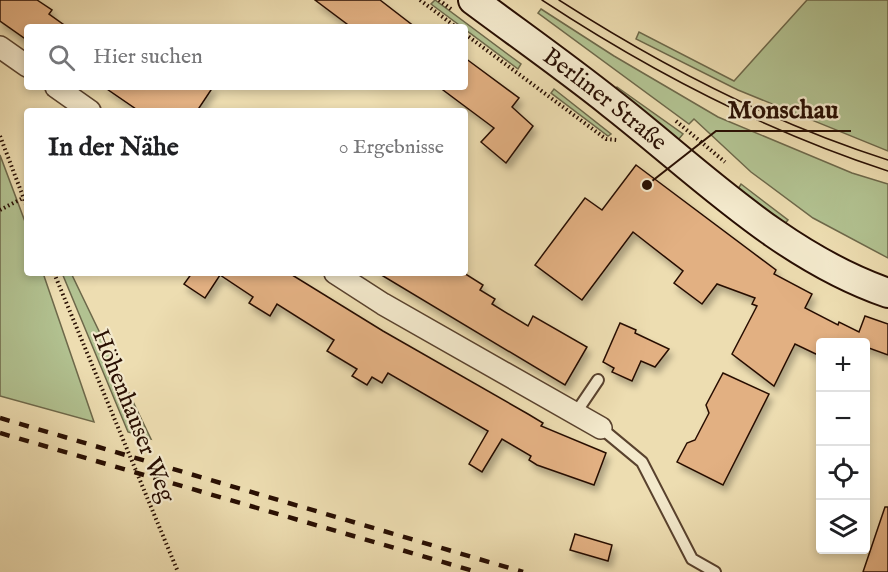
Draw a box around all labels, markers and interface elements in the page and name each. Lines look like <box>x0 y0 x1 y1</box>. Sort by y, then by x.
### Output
search box <box>24 24 468 90</box>
icon: search <box>45 41 78 74</box>
street label: Berliner Straße <box>536 41 673 158</box>
text: Hier suchen <box>93 43 203 71</box>
callout: Monschau <box>716 87 851 131</box>
text: Monschau <box>728 94 839 127</box>
text: In der Nähe <box>48 131 179 164</box>
text: 0 Ergebnisse <box>339 135 444 160</box>
street label: Höhenhauser Weg <box>84 325 182 508</box>
map controls <box>816 338 870 554</box>
button: + <box>816 338 870 392</box>
button: − <box>816 392 870 446</box>
button: locate <box>816 446 870 500</box>
button: layers <box>816 500 870 554</box>

